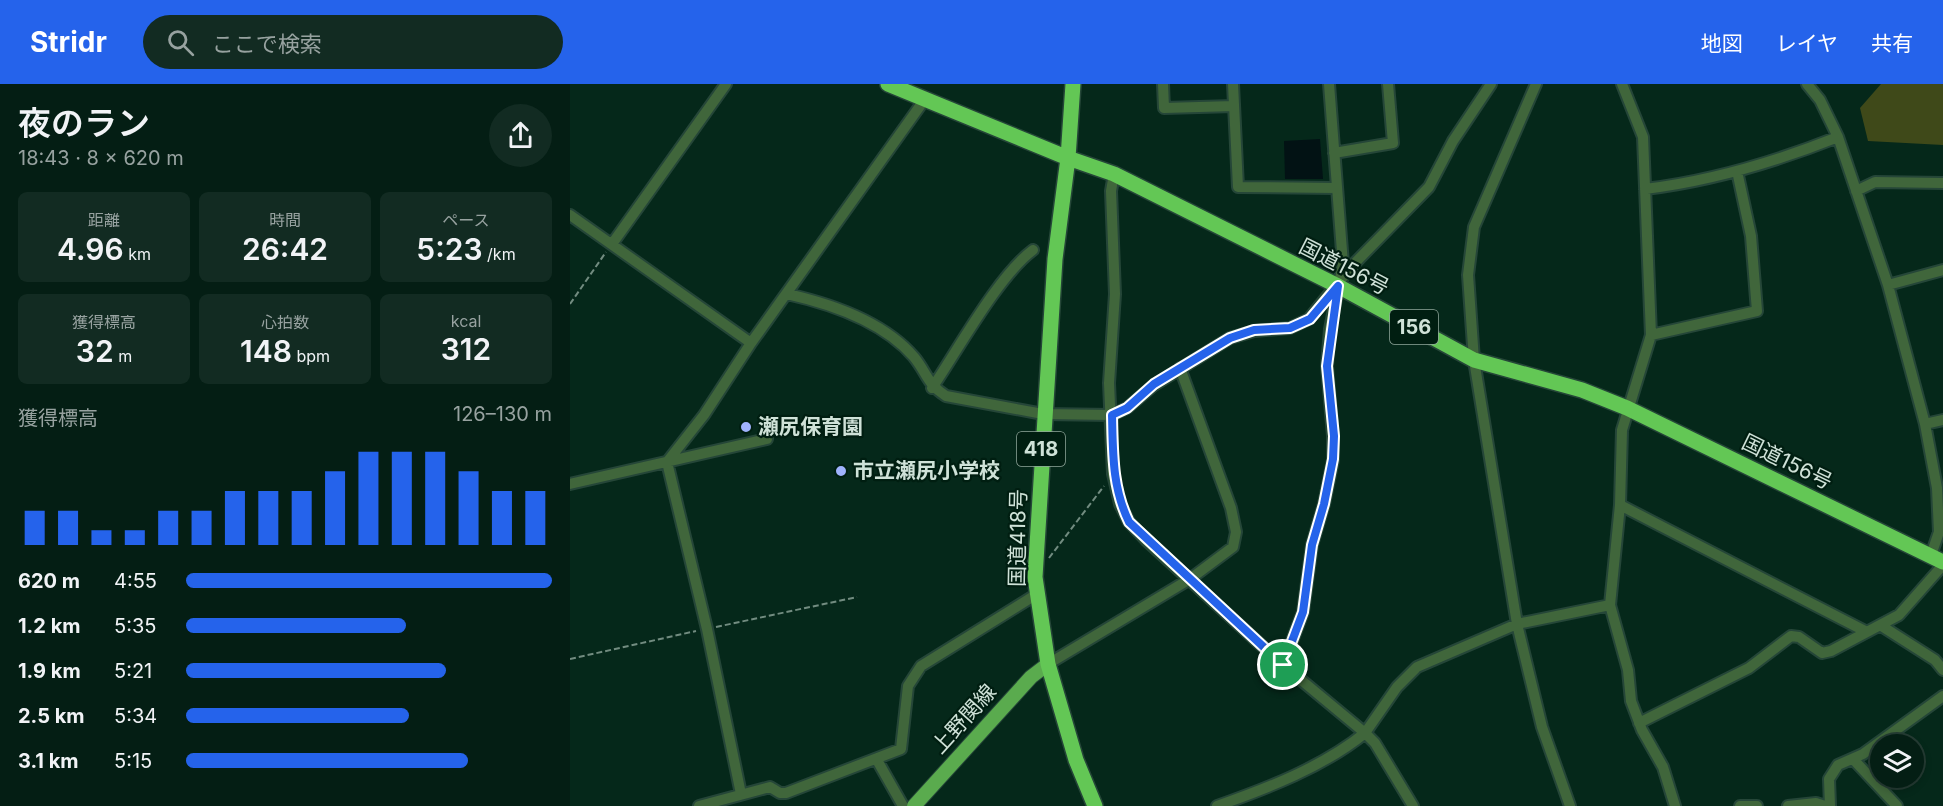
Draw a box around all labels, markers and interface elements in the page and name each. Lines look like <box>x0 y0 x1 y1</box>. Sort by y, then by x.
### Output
search box <box>143 15 563 69</box>
text: Stridr <box>30 25 107 59</box>
icon: search <box>164 26 197 59</box>
text: ここで検索 <box>212 31 322 57</box>
text: 地図 <box>1701 31 1743 56</box>
text: レイヤ <box>1776 31 1838 56</box>
text: 共有 <box>1871 31 1913 56</box>
text: 夜のラン <box>18 103 150 143</box>
button: share <box>489 104 552 167</box>
text: 18:43 · 8 × 620 m <box>18 146 184 170</box>
text: 距離 <box>88 210 120 230</box>
text: 時間 <box>269 210 301 230</box>
text: ペース <box>442 210 490 230</box>
text: 4.96 <box>57 231 124 267</box>
text: 26:42 <box>242 231 328 267</box>
text: 5:23 <box>416 231 483 267</box>
street label: 国道156号 <box>1295 233 1393 300</box>
text: km <box>124 244 151 264</box>
text: /km <box>483 244 516 264</box>
road number: 156 <box>1390 310 1438 344</box>
text: kcal <box>451 311 481 331</box>
text: 獲得標高 <box>72 312 136 332</box>
text: 心拍数 <box>261 312 309 332</box>
text: 312 <box>441 331 491 367</box>
text: 32 <box>76 333 114 369</box>
text: 148 <box>240 333 292 369</box>
text: m <box>114 346 132 366</box>
text: bpm <box>292 346 330 366</box>
text: 126–130 m <box>453 402 552 426</box>
text: 獲得標高 <box>18 406 98 430</box>
place label: 瀬尻保育園 <box>758 414 863 439</box>
marker: 瀬尻保育園 <box>739 420 753 434</box>
street label: 国道156号 <box>1738 429 1836 494</box>
road number: 418 <box>1017 432 1065 466</box>
place label: 市立瀬尻小学校 <box>853 458 1000 483</box>
marker: 市立瀬尻小学校 <box>834 464 848 478</box>
street label: 国道418号 <box>1004 489 1031 587</box>
text: 620 m <box>18 569 80 593</box>
text: 4:55 <box>114 569 157 593</box>
text: 1.2 km <box>18 614 81 638</box>
text: 5:35 <box>114 614 156 638</box>
pin <box>1257 639 1308 690</box>
icon: arrive <box>1266 648 1299 681</box>
text: 1.9 km <box>18 659 81 683</box>
text: 5:21 <box>114 659 152 683</box>
street label: 上野関線 <box>926 679 1001 758</box>
text: 2.5 km <box>18 704 85 728</box>
text: 5:34 <box>114 704 157 728</box>
map controls <box>1870 734 1924 788</box>
button: layers <box>1870 734 1924 788</box>
text: 3.1 km <box>18 749 79 773</box>
text: 5:15 <box>114 749 152 773</box>

